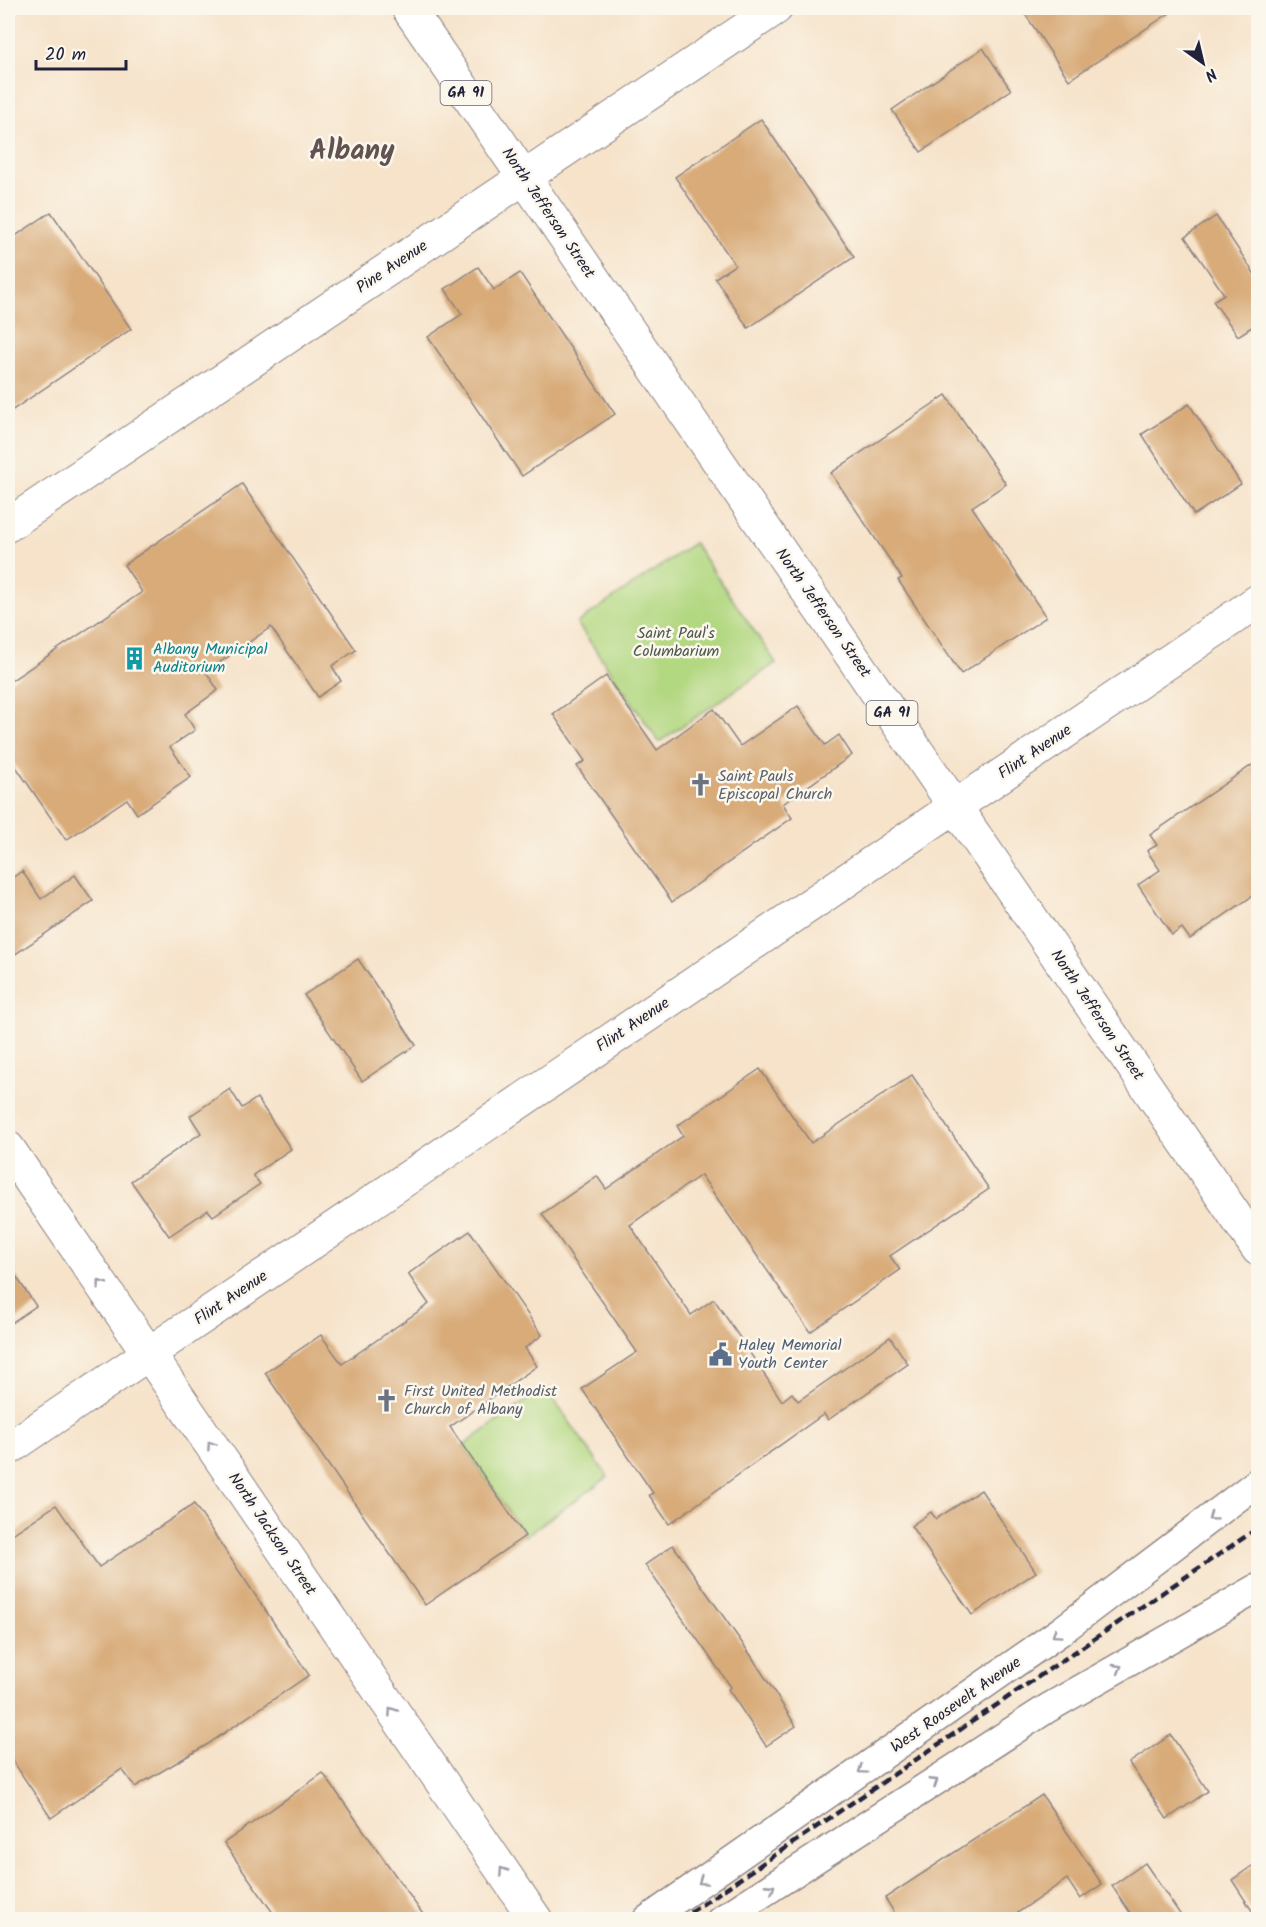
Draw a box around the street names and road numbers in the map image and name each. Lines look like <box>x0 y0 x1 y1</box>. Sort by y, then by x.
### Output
road number: GA 91 <box>440 81 492 105</box>
street label: North Jefferson Street <box>495 142 602 284</box>
street label: Pine Avenue <box>351 234 433 300</box>
street label: North Jefferson Street <box>769 543 878 684</box>
road number: GA 91 <box>866 701 918 725</box>
street label: Flint Avenue <box>993 718 1077 786</box>
street label: North Jefferson Street <box>1044 944 1151 1086</box>
street label: Flint Avenue <box>591 991 675 1059</box>
street label: Flint Avenue <box>189 1264 273 1332</box>
street label: North Jackson Street <box>221 1467 323 1601</box>
street label: West Roosevelt Avenue <box>886 1650 1026 1760</box>

